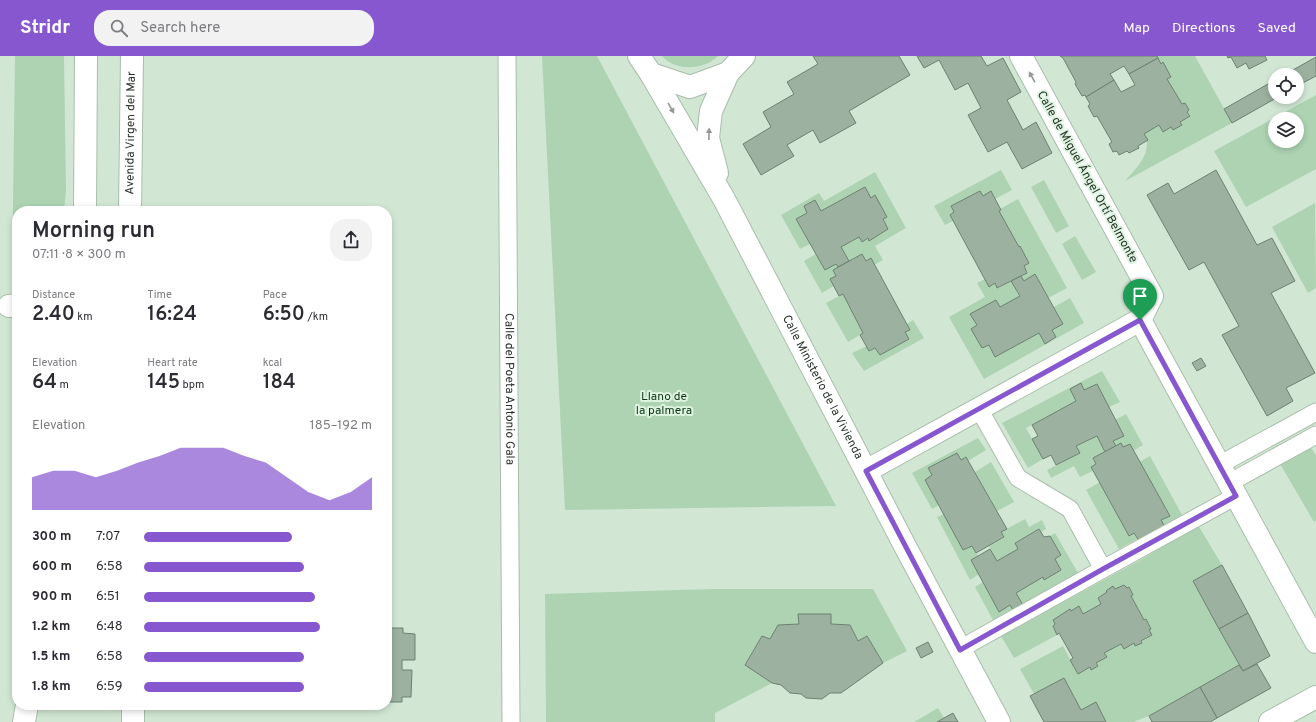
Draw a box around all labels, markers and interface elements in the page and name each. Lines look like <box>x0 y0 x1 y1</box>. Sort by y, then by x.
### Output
search box <box>94 10 374 46</box>
text: Stridr <box>20 16 70 40</box>
icon: search <box>108 17 130 39</box>
text: Search here <box>140 19 220 38</box>
text: Map <box>1124 20 1150 37</box>
text: Directions <box>1172 20 1236 37</box>
text: Saved <box>1258 20 1296 37</box>
map controls <box>1268 68 1304 148</box>
button: locate <box>1268 68 1304 104</box>
street label: Avenida Virgen del Mar <box>122 71 140 195</box>
one-way arrow <box>1029 71 1036 82</box>
street label: Calle de Miguel Ángel Ortí Belmonte <box>1033 88 1141 266</box>
one-way arrow <box>667 102 674 114</box>
button: layers <box>1268 112 1304 148</box>
one-way arrow <box>706 127 712 140</box>
text: Morning run <box>32 218 155 245</box>
button: share <box>330 219 372 261</box>
text: 07:11 · 8 × 300 m <box>32 247 126 263</box>
pin <box>1123 279 1157 320</box>
icon: arrive <box>1129 285 1151 307</box>
text: Distance <box>32 288 75 302</box>
text: Time <box>147 288 172 302</box>
text: Pace <box>263 288 287 302</box>
text: 2.40 <box>32 302 75 328</box>
text: 16:24 <box>147 302 197 328</box>
text: 6:50 <box>263 302 305 328</box>
text: km <box>75 310 93 324</box>
text: /km <box>305 310 328 324</box>
street label: Calle Ministerio de la Vivienda <box>778 312 866 462</box>
street label: Calle del Poeta Antonio Gala <box>501 313 517 465</box>
text: Elevation <box>32 356 77 370</box>
text: Heart rate <box>147 356 198 370</box>
text: kcal <box>263 356 282 370</box>
text: 64 <box>32 370 57 396</box>
text: 145 <box>147 370 180 396</box>
text: 184 <box>263 370 296 396</box>
text: m <box>57 378 69 392</box>
text: bpm <box>180 378 204 392</box>
park label: Llano de la palmera <box>636 389 692 419</box>
text: Elevation <box>32 418 85 434</box>
text: 185–192 m <box>310 418 372 434</box>
text: 300 m <box>32 529 71 545</box>
text: 7:07 <box>96 529 120 545</box>
text: 600 m <box>32 559 72 575</box>
text: 6:58 <box>96 559 123 575</box>
text: 900 m <box>32 589 72 605</box>
text: 6:51 <box>96 589 120 605</box>
text: 1.2 km <box>32 619 70 635</box>
text: 6:48 <box>96 619 123 635</box>
text: 1.5 km <box>32 649 70 665</box>
text: 6:58 <box>96 649 123 665</box>
text: 1.8 km <box>32 679 71 695</box>
text: 6:59 <box>96 679 122 695</box>

